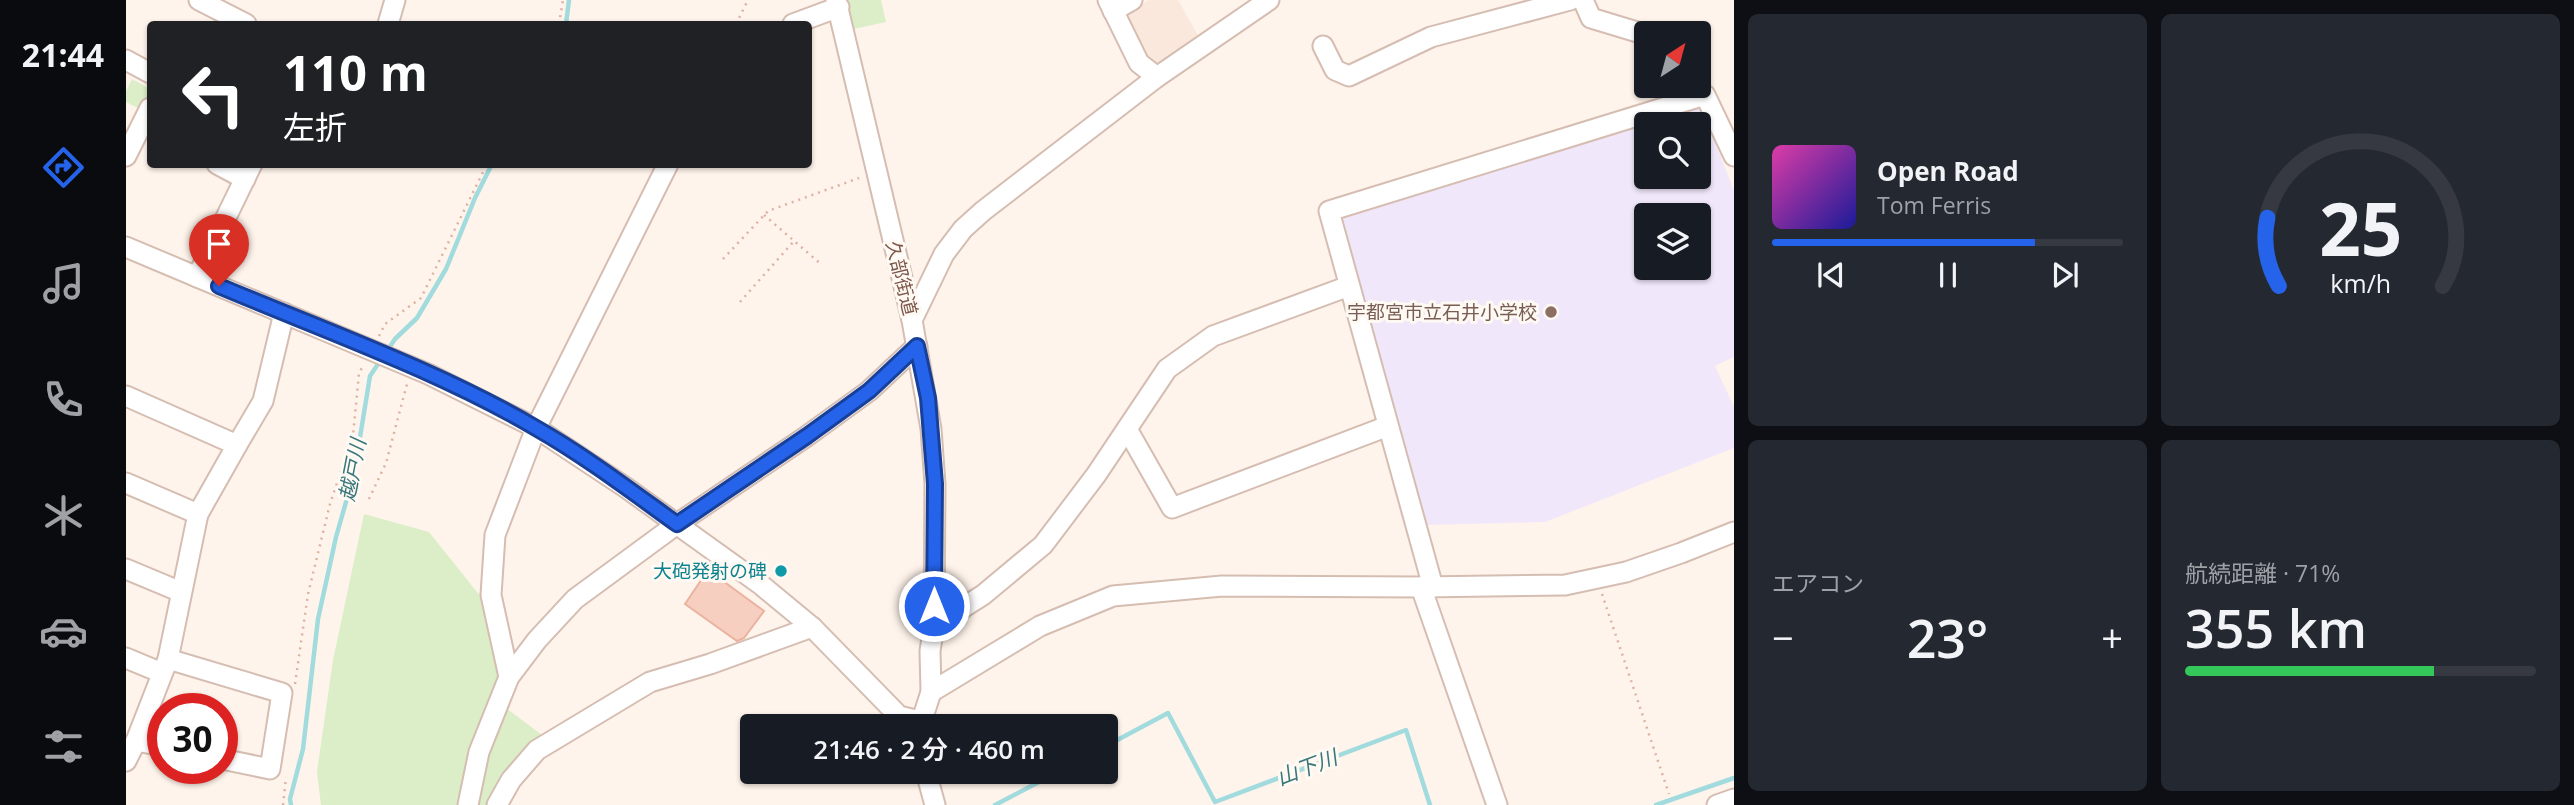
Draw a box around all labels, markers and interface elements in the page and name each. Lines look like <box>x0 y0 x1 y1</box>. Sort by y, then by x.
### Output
north arrow <box>1634 21 1712 98</box>
map controls <box>1634 21 1711 280</box>
text: 21:44 <box>22 33 104 76</box>
text: 110 m <box>283 39 428 105</box>
icon: left <box>168 49 259 140</box>
text: 左折 <box>283 105 347 148</box>
button: search <box>1634 112 1711 189</box>
icon: directions <box>39 143 88 192</box>
text: Open Road <box>1877 153 2019 189</box>
text: 25 <box>2319 178 2402 277</box>
text: Tom Ferris <box>1877 189 1991 221</box>
button: layers <box>1634 203 1711 280</box>
pin <box>189 214 249 286</box>
icon: arrive <box>200 225 238 263</box>
street label: 久部街道 <box>880 238 924 318</box>
icon: previous <box>1812 256 1850 294</box>
icon: pause <box>1929 256 1967 294</box>
icon: next <box>2046 256 2084 294</box>
icon: music <box>39 259 88 308</box>
text: km/h <box>2330 266 2391 300</box>
place label: 宇都宮市立石井小学校 <box>1347 299 1537 325</box>
marker: 宇都宮市立石井小学校 <box>1543 304 1559 320</box>
icon: phone <box>39 375 88 424</box>
water label: 越戸川 <box>332 434 372 503</box>
icon: climate <box>39 491 88 540</box>
text: 航続距離 · 71% <box>2185 557 2340 589</box>
place label: 大砲発射の碑 <box>653 558 767 584</box>
marker: 大砲発射の碑 <box>773 563 789 579</box>
text: エアコン <box>1772 567 1864 599</box>
position arrow <box>897 569 971 643</box>
text: 355 km <box>2185 592 2367 663</box>
text: 23° <box>1907 602 1988 673</box>
icon: car <box>39 607 88 656</box>
text: − <box>1772 611 1794 663</box>
text: + <box>2101 611 2123 663</box>
speed limit sign: 30 <box>147 693 238 784</box>
icon: filters <box>39 722 88 771</box>
text: 21:46 · 2 分 · 460 m <box>813 731 1045 767</box>
water label: 山下川 <box>1272 742 1343 791</box>

